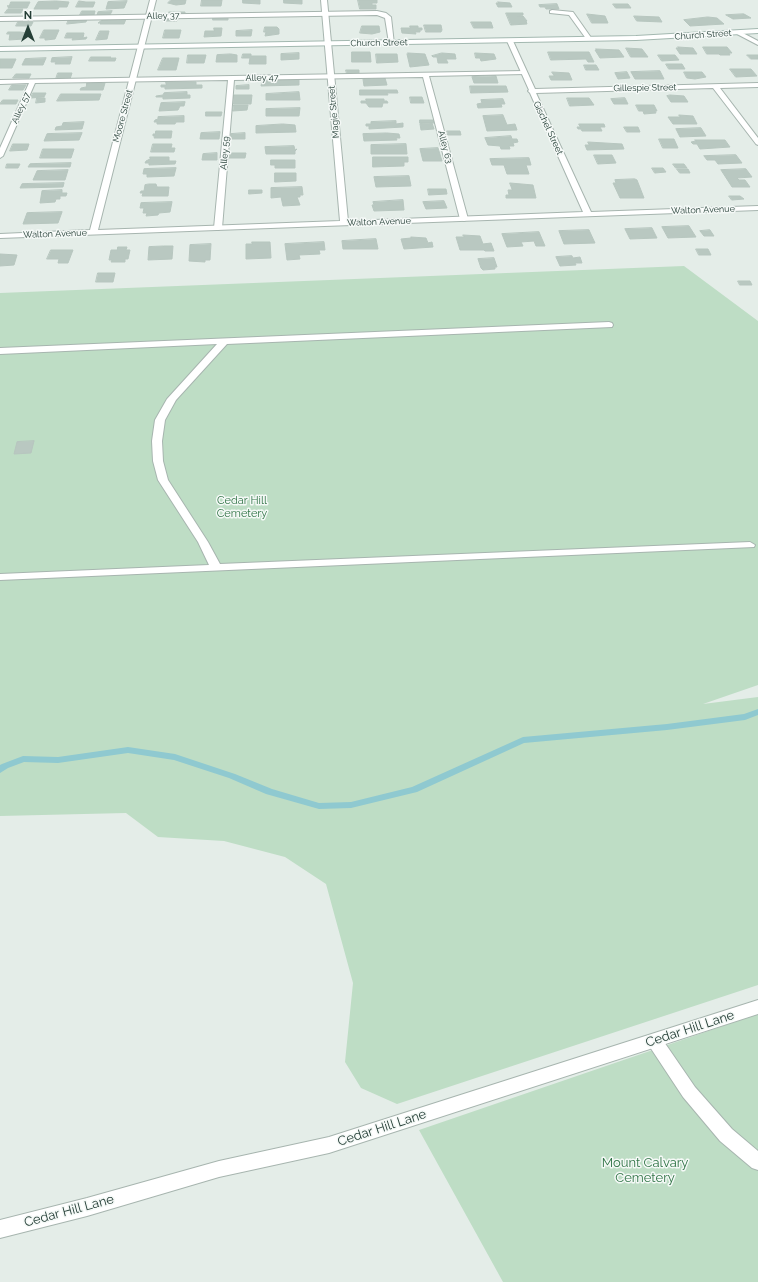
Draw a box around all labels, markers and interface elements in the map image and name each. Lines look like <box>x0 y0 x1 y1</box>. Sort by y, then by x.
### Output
north arrow <box>8 8 48 48</box>
text: N <box>24 9 32 22</box>
street label: Alley 37 <box>146 10 180 22</box>
street label: Church Street <box>674 28 732 42</box>
street label: Church Street <box>350 37 408 49</box>
street label: Alley 47 <box>245 72 279 84</box>
street label: Gillespie Street <box>613 82 677 94</box>
street label: Magie Street <box>326 85 342 139</box>
street label: Moore Street <box>111 88 135 144</box>
street label: Alley 57 <box>9 91 33 125</box>
street label: Gischel Street <box>531 99 565 157</box>
street label: Alley 63 <box>435 129 455 165</box>
street label: Alley 59 <box>218 136 232 170</box>
street label: Walton Avenue <box>671 203 735 217</box>
street label: Walton Avenue <box>347 215 411 229</box>
street label: Walton Avenue <box>23 227 87 241</box>
park label: Cedar Hill Cemetery <box>217 494 267 520</box>
street label: Cedar Hill Lane <box>644 1007 736 1051</box>
street label: Cedar Hill Lane <box>336 1106 428 1150</box>
park label: Mount Calvary Cemetery <box>602 1155 688 1186</box>
street label: Cedar Hill Lane <box>22 1192 116 1230</box>

